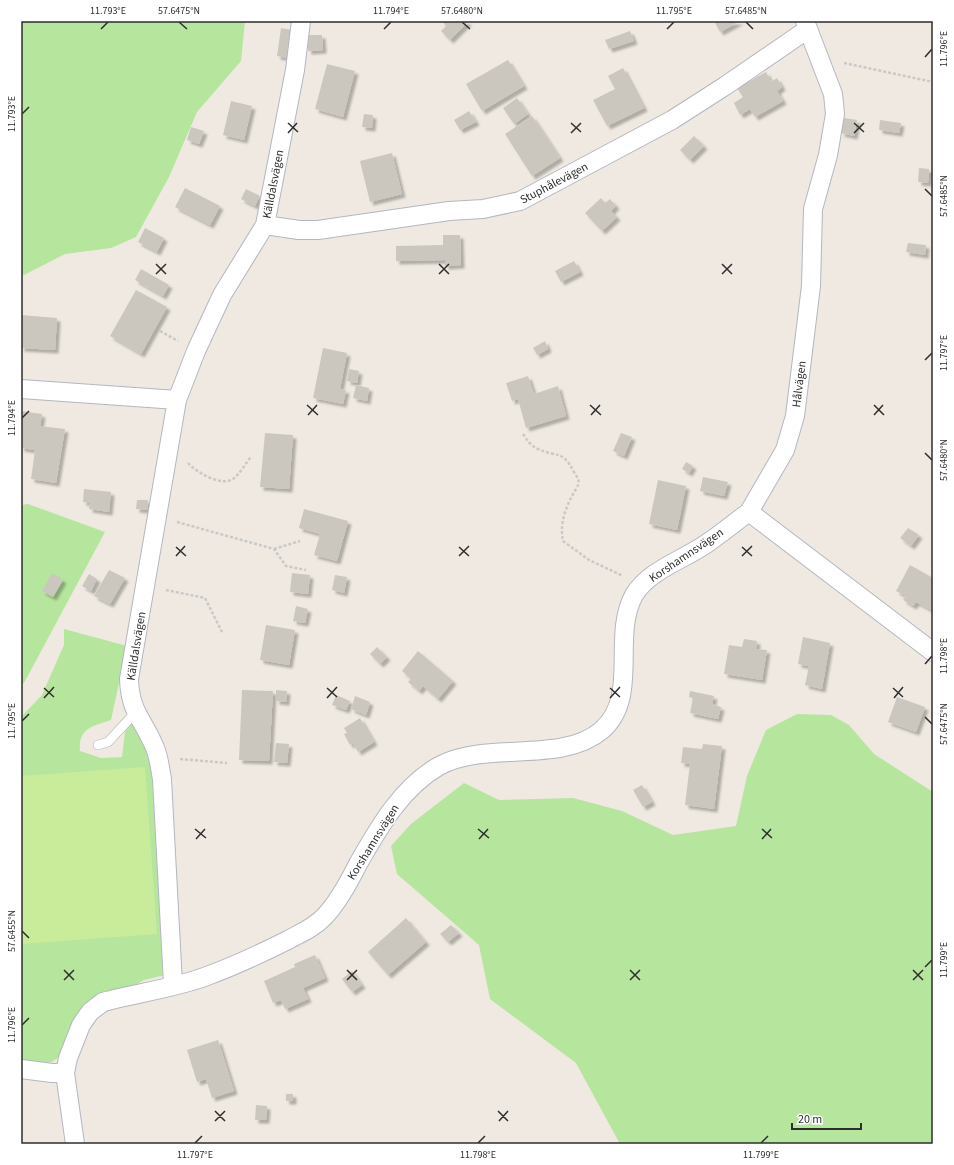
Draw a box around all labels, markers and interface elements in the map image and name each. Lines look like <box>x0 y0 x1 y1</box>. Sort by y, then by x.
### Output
text: 11.793°E <box>90 4 126 18</box>
text: 57.6475°N <box>158 4 200 18</box>
text: 11.794°E <box>373 4 409 18</box>
text: 57.6480°N <box>441 4 483 18</box>
text: 11.795°E <box>656 4 692 18</box>
text: 57.6485°N <box>725 4 767 18</box>
text: 11.796°E <box>937 31 951 67</box>
text: 11.793°E <box>5 96 19 132</box>
street label: Källdalsvägen <box>258 148 288 220</box>
street label: Stuphålevägen <box>517 158 591 209</box>
text: 57.6485°N <box>937 175 951 217</box>
text: 11.797°E <box>937 335 951 371</box>
street label: Hålvägen <box>788 360 811 408</box>
text: 11.794°E <box>5 400 19 436</box>
text: 57.6480°N <box>937 439 951 481</box>
street label: Korshamnsvägen <box>646 524 727 587</box>
street label: Källdalsvägen <box>123 610 150 682</box>
text: 11.798°E <box>937 638 951 674</box>
text: 11.795°E <box>5 703 19 739</box>
text: 57.6475°N <box>937 703 951 745</box>
street label: Korshamnsvägen <box>343 801 404 883</box>
text: 57.6455°N <box>5 910 19 952</box>
text: 11.799°E <box>937 942 951 978</box>
text: 11.796°E <box>5 1007 19 1043</box>
scale bar <box>792 1105 861 1131</box>
text: 20 m <box>798 1111 822 1128</box>
text: 11.797°E <box>177 1148 213 1162</box>
text: 11.798°E <box>460 1148 496 1162</box>
text: 11.799°E <box>743 1148 779 1162</box>

